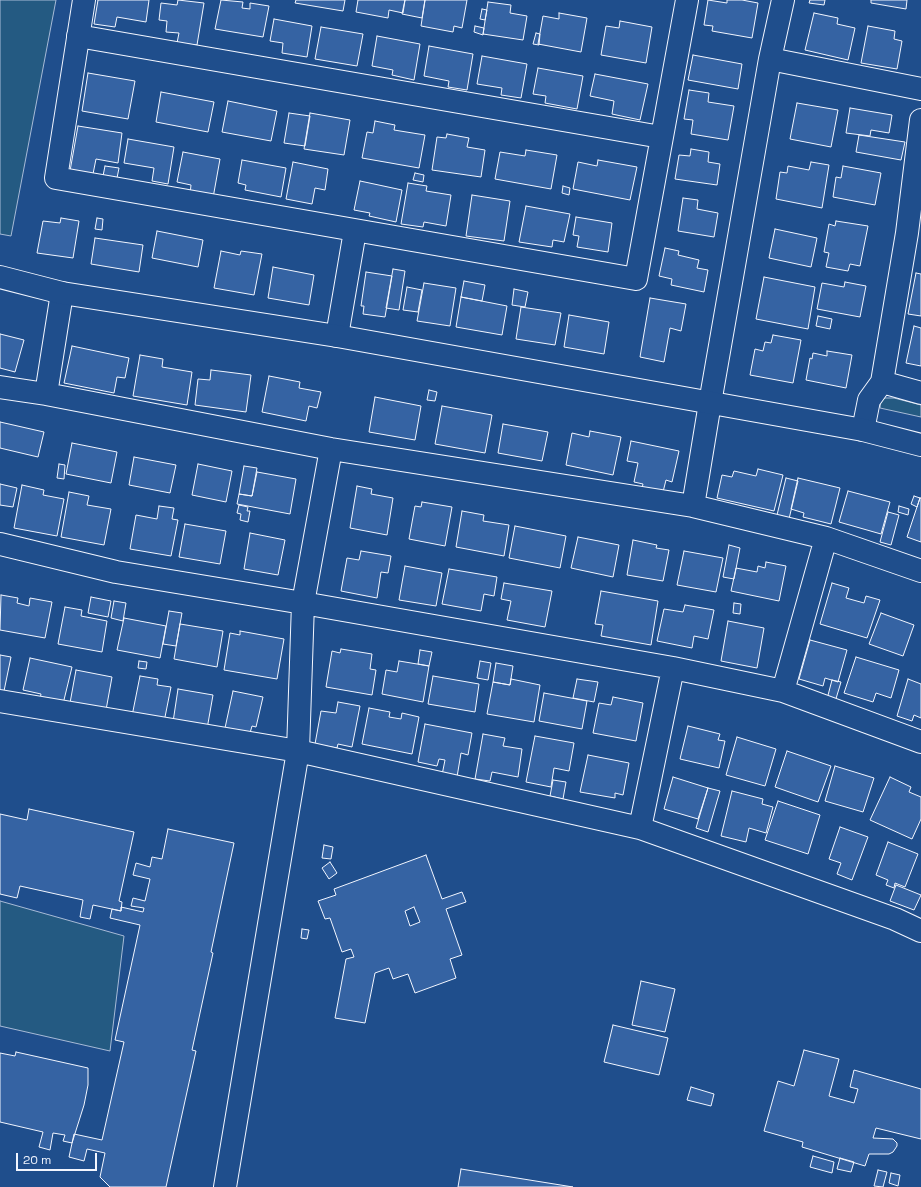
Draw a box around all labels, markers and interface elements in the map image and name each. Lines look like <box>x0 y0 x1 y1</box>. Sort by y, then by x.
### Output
scale bar <box>18 1145 99 1171</box>
text: 20 m <box>23 1152 51 1168</box>

